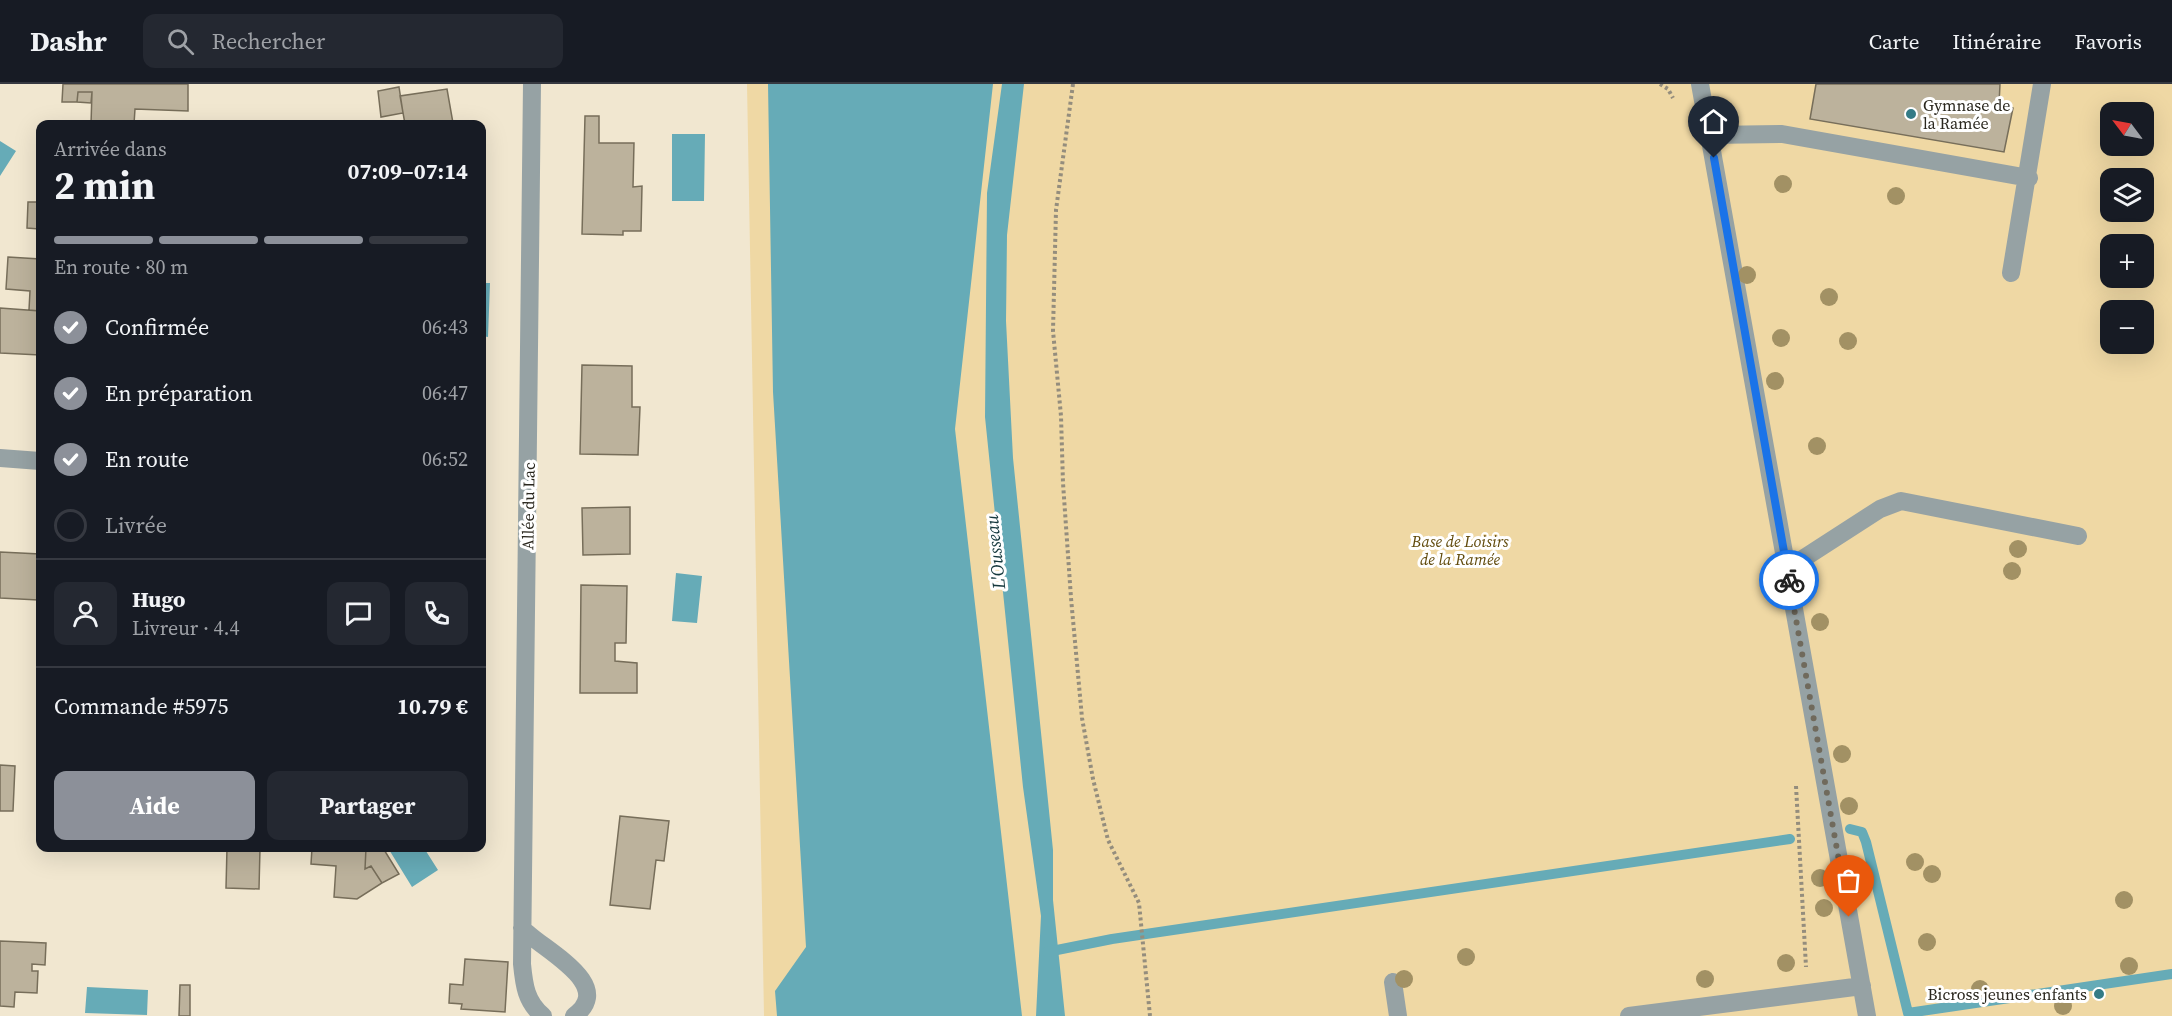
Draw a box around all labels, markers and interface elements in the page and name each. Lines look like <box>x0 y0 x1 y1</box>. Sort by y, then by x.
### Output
search box <box>143 14 563 68</box>
text: Dashr <box>30 22 107 60</box>
icon: search <box>164 25 197 58</box>
text: Rechercher <box>212 26 325 56</box>
text: Carte <box>1869 27 1919 56</box>
text: Itinéraire <box>1952 27 2041 56</box>
text: Favoris <box>2074 27 2142 56</box>
place label: Gymnase de la Ramée <box>1923 94 2010 134</box>
pin <box>1688 96 1739 158</box>
north arrow <box>2100 102 2154 156</box>
map controls <box>2100 102 2154 354</box>
icon: home <box>1697 105 1730 138</box>
marker: Gymnase de la Ramée <box>1904 107 1918 121</box>
text: Arrivée dans <box>54 135 167 163</box>
text: 07:09–07:14 <box>348 156 468 186</box>
text: 2 min <box>54 159 155 212</box>
button: layers <box>2100 168 2154 222</box>
button: + <box>2100 234 2154 288</box>
text: En route · 80 m <box>54 253 188 281</box>
button: − <box>2100 300 2154 354</box>
icon: check <box>54 311 87 344</box>
text: Confirmée <box>105 312 209 342</box>
text: 06:43 <box>422 313 468 341</box>
icon: check <box>54 377 87 410</box>
text: En préparation <box>105 378 253 408</box>
text: 06:47 <box>422 379 468 407</box>
icon: check <box>54 443 87 476</box>
text: En route <box>105 444 189 474</box>
text: 06:52 <box>422 445 468 473</box>
street label: Allée du Lac <box>516 462 540 550</box>
text: Livrée <box>105 510 167 540</box>
water label: L'Ousseau <box>979 513 1011 591</box>
park label: Base de Loisirs de la Ramée <box>1410 530 1509 570</box>
courier <box>1759 550 1819 610</box>
icon: bike <box>1773 564 1806 597</box>
button: person <box>54 582 117 645</box>
button: chat <box>327 582 390 645</box>
button: phone <box>405 582 468 645</box>
text: Hugo <box>132 584 186 614</box>
text: Livreur · 4.4 <box>132 614 240 642</box>
text: Commande #5975 <box>54 691 228 721</box>
text: 10.79 € <box>397 691 468 721</box>
button: Aide <box>54 771 255 840</box>
button: Partager <box>267 771 468 840</box>
pin <box>1823 855 1874 917</box>
icon: bag <box>1832 864 1865 897</box>
place label: Bicross jeunes enfants <box>1928 983 2087 1005</box>
marker: Bicross jeunes enfants <box>2092 987 2106 1001</box>

